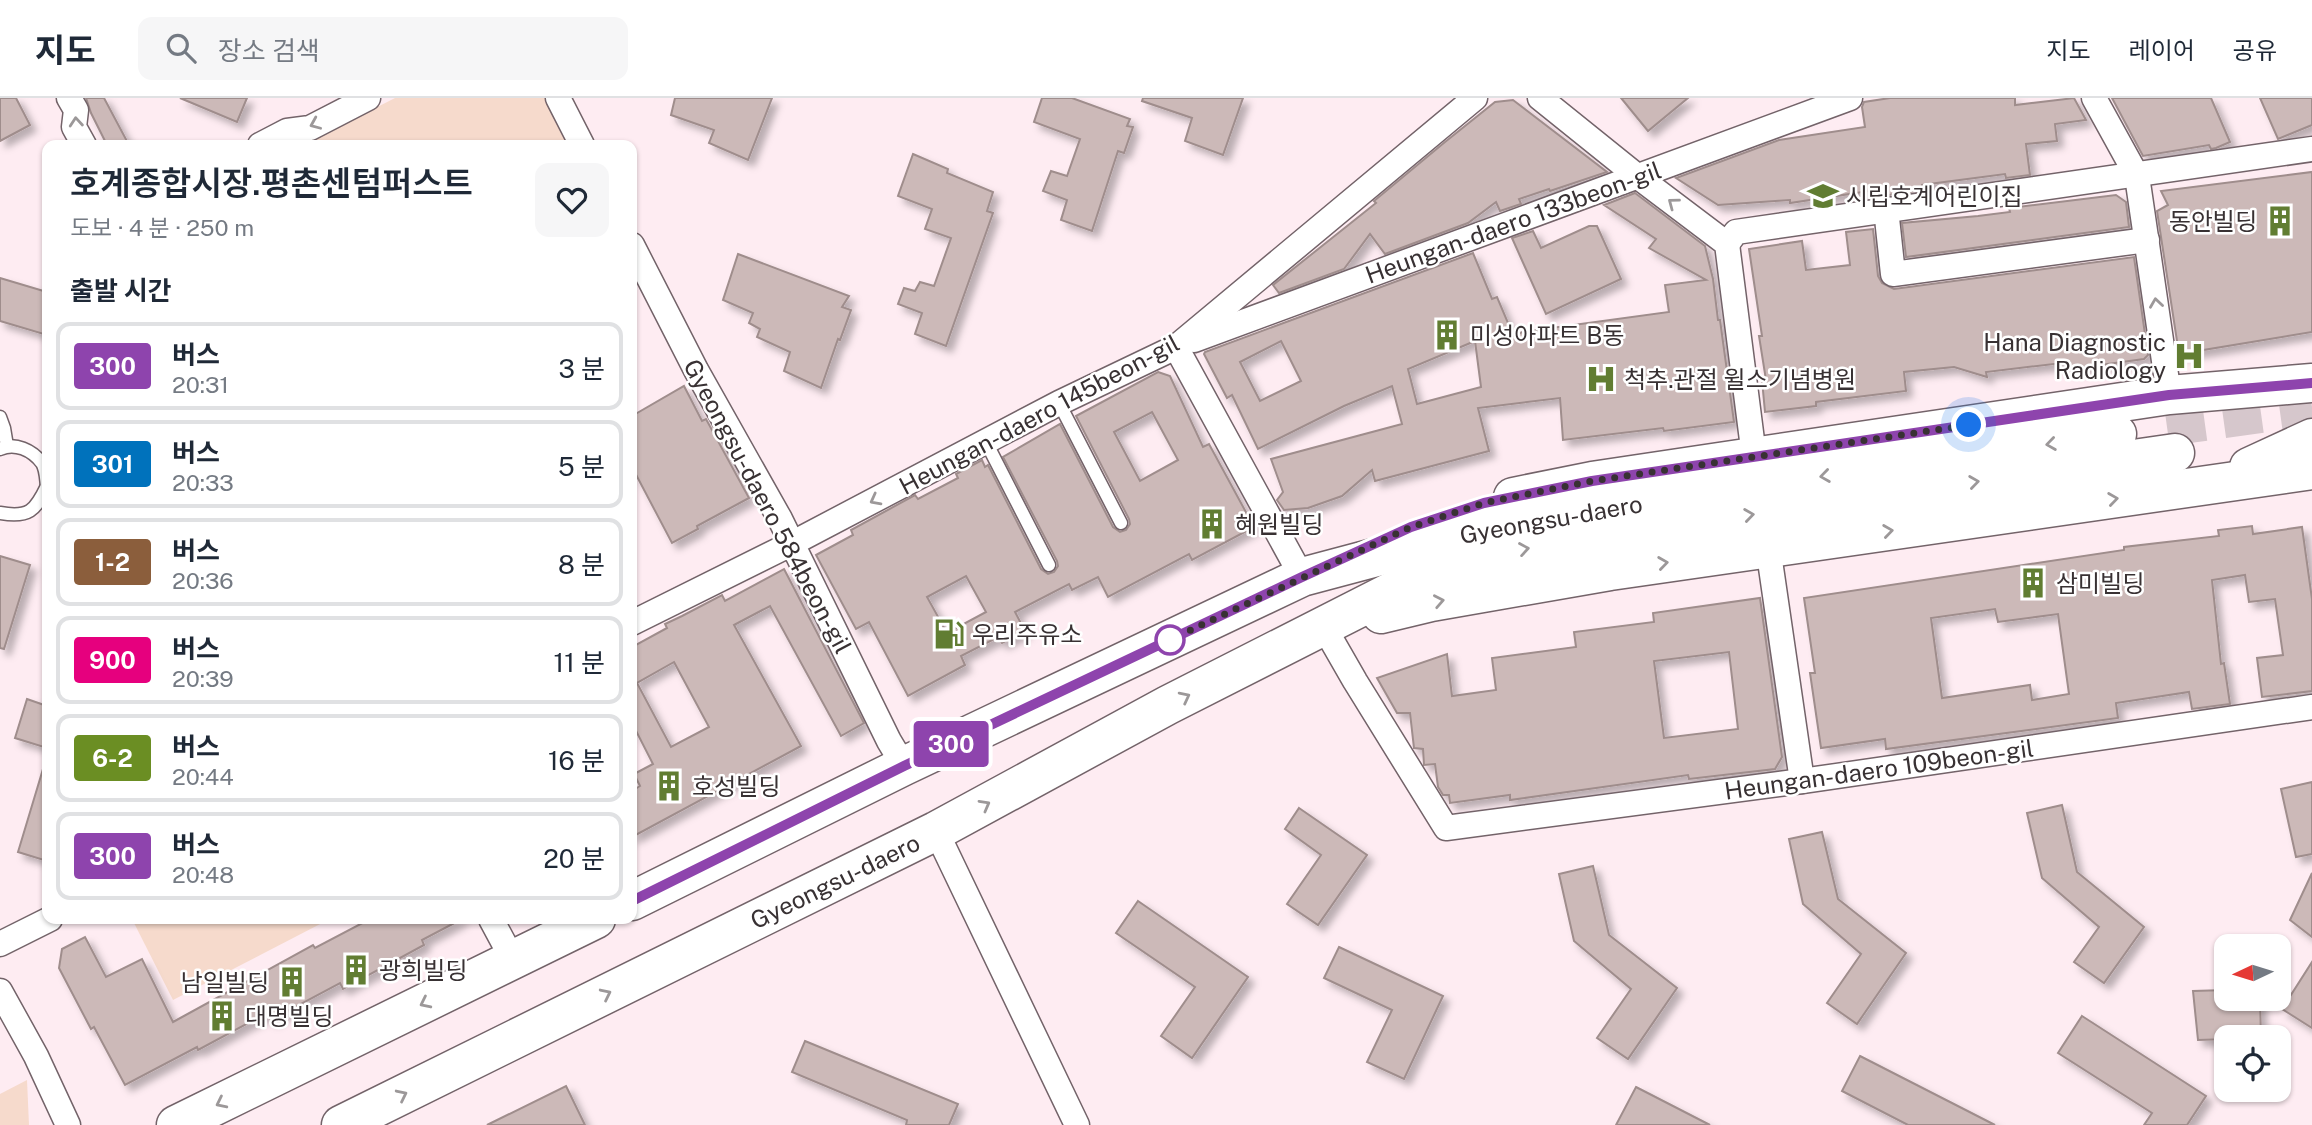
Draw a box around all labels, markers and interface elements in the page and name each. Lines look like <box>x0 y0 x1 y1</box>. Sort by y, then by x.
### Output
search box <box>138 17 628 80</box>
icon: search <box>162 29 200 67</box>
text: 지도 <box>35 31 96 69</box>
text: 장소 검색 <box>218 35 320 66</box>
text: 지도 <box>2046 36 2091 64</box>
text: 레이어 <box>2129 36 2195 64</box>
text: 공유 <box>2233 36 2277 64</box>
one-way arrow <box>69 116 84 127</box>
one-way arrow <box>310 116 322 130</box>
street label: Heungan-daero 133beon-gil <box>1361 155 1665 289</box>
button: heart <box>535 163 609 237</box>
text: 호계종합시장.평촌센텀퍼스트 <box>70 164 473 202</box>
school or university icon: 시립호계어린이집 <box>1806 179 1840 213</box>
place label: 시립호계어린이집 <box>1846 182 2023 210</box>
one-way arrow <box>1668 199 1681 211</box>
building icon: 동안빌딩 <box>2263 204 2297 238</box>
place label: 동안빌딩 <box>2169 207 2257 235</box>
text: 도보 · 4 분 · 250 m <box>70 214 254 241</box>
text: 출발 시간 <box>70 275 172 306</box>
one-way arrow <box>2149 297 2164 309</box>
building icon: 미성아파트 B동 <box>1430 318 1464 352</box>
place label: 미성아파트 B동 <box>1470 321 1624 349</box>
street label: Heungan-daero 145beon-gil <box>894 328 1184 500</box>
place label: Hana Diagnostic Radiology <box>1983 328 2166 384</box>
text: 버스 <box>172 339 220 370</box>
hospital icon: Hana Diagnostic Radiology <box>2172 339 2206 373</box>
text: 300 <box>89 352 136 380</box>
text: 3 분 <box>558 353 605 384</box>
street label: Gyeongsu-daero 584beon-gil <box>678 354 858 658</box>
hospital icon: 척추.관절 윌스기념병원 <box>1584 362 1618 396</box>
place label: 척추.관절 윌스기념병원 <box>1624 365 1856 393</box>
text: 20:31 <box>172 371 229 398</box>
your location <box>1951 407 1986 442</box>
one-way arrow <box>2045 436 2057 451</box>
text: 버스 <box>172 437 220 468</box>
text: 301 <box>92 450 133 478</box>
text: 5 분 <box>558 451 605 482</box>
one-way arrow <box>1820 468 1831 483</box>
text: 20:33 <box>172 469 234 496</box>
one-way arrow <box>1968 475 1980 490</box>
street label: Gyeongsu-daero <box>1457 489 1645 549</box>
one-way arrow <box>870 491 882 505</box>
one-way arrow <box>2107 492 2119 507</box>
building icon: 혜원빌딩 <box>1195 507 1229 541</box>
one-way arrow <box>1743 508 1754 523</box>
place label: 혜원빌딩 <box>1235 510 1323 538</box>
one-way arrow <box>1882 523 1894 538</box>
text: 버스 <box>172 535 220 566</box>
one-way arrow <box>1518 543 1530 558</box>
text: 1-2 <box>95 548 130 576</box>
text: 8 분 <box>558 549 605 580</box>
one-way arrow <box>1657 556 1669 571</box>
building icon: 삼미빌딩 <box>2016 566 2050 600</box>
text: 20:36 <box>172 567 234 594</box>
place label: 삼미빌딩 <box>2056 569 2144 597</box>
one-way arrow <box>1433 594 1445 609</box>
fuel station icon: 우리주유소 <box>932 617 966 651</box>
place label: 우리주유소 <box>972 620 1082 648</box>
unlabelled marker <box>1155 625 1185 655</box>
text: 버스 <box>172 633 220 664</box>
text: 900 <box>89 646 136 674</box>
text: 11 분 <box>554 647 605 678</box>
text: 20:39 <box>172 665 234 692</box>
one-way arrow <box>1178 691 1190 705</box>
line badge: 300 <box>911 721 991 767</box>
text: 300 <box>928 730 974 758</box>
text: 버스 <box>172 731 220 762</box>
street label: Heungan-daero 109beon-gil <box>1722 733 2036 805</box>
text: 6-2 <box>92 744 133 772</box>
text: 16 분 <box>548 745 605 776</box>
text: 20:44 <box>172 763 234 790</box>
building icon: 호성빌딩 <box>652 769 686 803</box>
place label: 호성빌딩 <box>692 772 780 800</box>
one-way arrow <box>978 800 990 813</box>
street label: Gyeongsu-daero <box>746 828 924 934</box>
text: 버스 <box>172 829 220 860</box>
text: 300 <box>89 842 136 870</box>
text: 20 분 <box>543 843 605 874</box>
text: 20:48 <box>172 861 234 888</box>
north arrow <box>2214 934 2291 1012</box>
map controls <box>2214 934 2291 1102</box>
building icon: 광희빌딩 <box>339 953 373 987</box>
place label: 광희빌딩 <box>379 956 467 984</box>
building icon: 남일빌딩 <box>275 965 309 999</box>
place label: 남일빌딩 <box>181 968 269 996</box>
one-way arrow <box>599 989 611 1003</box>
one-way arrow <box>420 995 432 1009</box>
building icon: 대명빌딩 <box>205 999 239 1033</box>
place label: 대명빌딩 <box>245 1002 333 1030</box>
button: locate <box>2214 1025 2291 1102</box>
one-way arrow <box>395 1089 407 1103</box>
one-way arrow <box>216 1095 228 1109</box>

